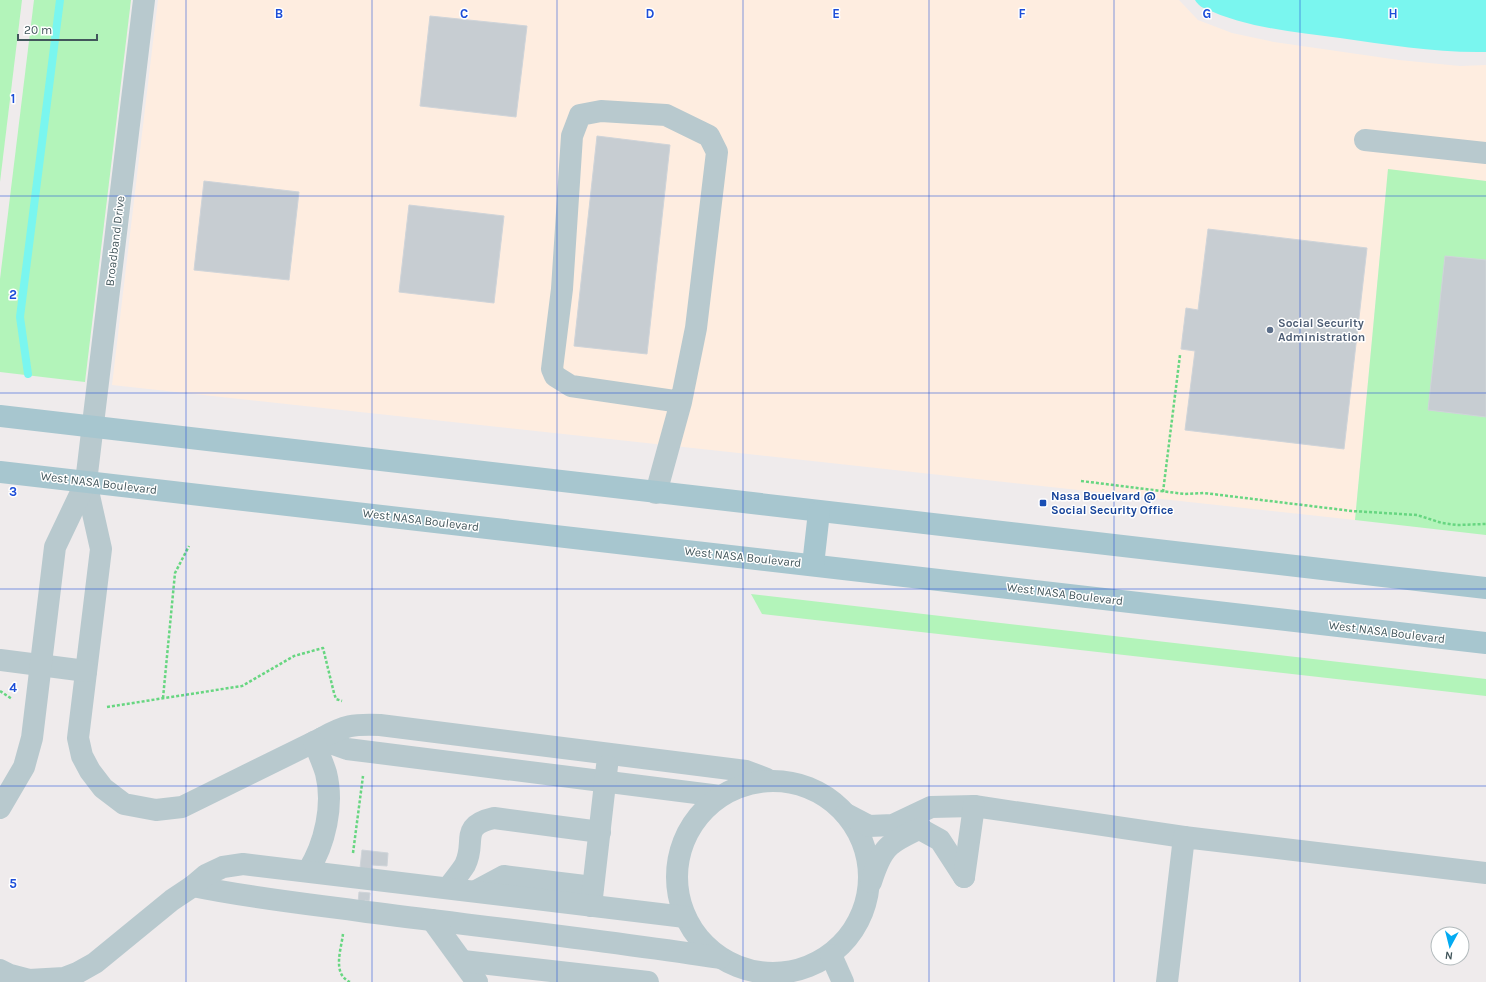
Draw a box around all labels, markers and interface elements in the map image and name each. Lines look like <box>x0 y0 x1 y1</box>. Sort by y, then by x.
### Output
text: B <box>275 6 283 21</box>
text: C <box>460 6 468 21</box>
text: D <box>646 6 655 21</box>
text: E <box>832 6 840 21</box>
text: F <box>1018 6 1026 21</box>
text: G <box>1203 6 1211 21</box>
text: H <box>1388 6 1398 21</box>
scale bar <box>18 16 97 42</box>
text: 20 m <box>24 23 52 37</box>
text: 1 <box>11 91 15 106</box>
street label: Broadband Drive <box>103 195 127 287</box>
text: 2 <box>9 287 17 302</box>
place label: Social Security Administration <box>1278 316 1365 344</box>
marker: Social Security Administration <box>1265 325 1275 335</box>
street label: West NASA Boulevard <box>40 469 158 497</box>
text: 3 <box>9 484 17 499</box>
place label: Nasa Bouelvard @ Social Security Office <box>1051 489 1173 517</box>
marker: Nasa Bouelvard @ Social Security Office <box>1038 498 1048 508</box>
street label: West NASA Boulevard <box>362 506 480 534</box>
street label: West NASA Boulevard <box>684 544 802 570</box>
street label: West NASA Boulevard <box>1006 580 1124 608</box>
street label: West NASA Boulevard <box>1328 618 1446 646</box>
text: 4 <box>9 680 17 695</box>
text: 5 <box>9 876 17 891</box>
north arrow <box>1430 926 1470 966</box>
text: N <box>1444 948 1454 962</box>

